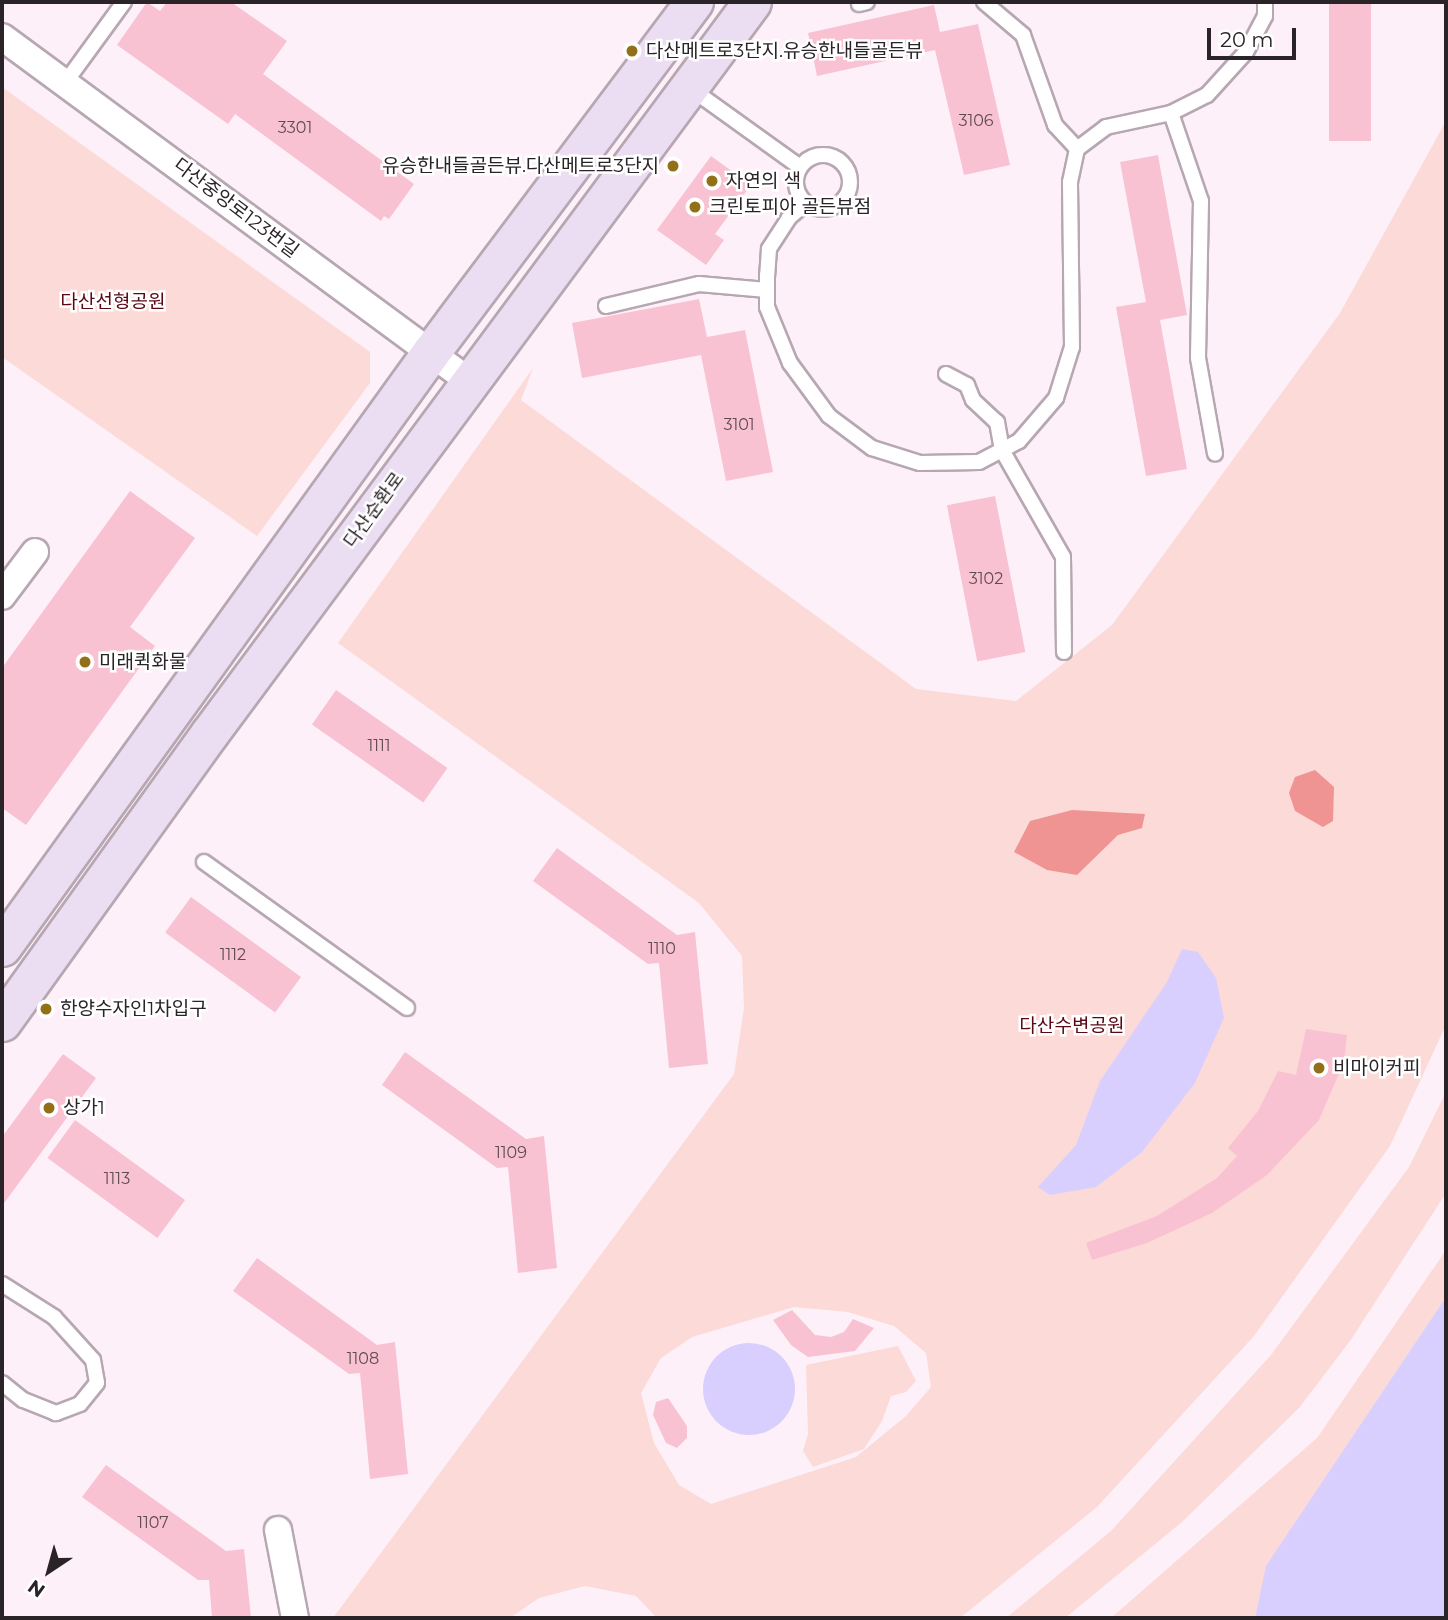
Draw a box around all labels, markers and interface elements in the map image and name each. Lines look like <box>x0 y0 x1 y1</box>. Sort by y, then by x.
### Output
scale bar <box>1210 14 1299 58</box>
text: 20 m <box>1220 27 1274 52</box>
place label: 다산메트로3단지.유승한내들골든뷰 <box>646 40 923 62</box>
marker: 다산메트로3단지.유승한내들골든뷰 <box>624 43 640 59</box>
house number: 3106 <box>958 111 994 131</box>
house number: 3301 <box>278 118 312 138</box>
street label: 다산중앙로123번길 <box>169 154 303 262</box>
place label: 유승한내들골든뷰.다산메트로3단지 <box>382 155 659 177</box>
marker: 유승한내들골든뷰.다산메트로3단지 <box>665 158 681 174</box>
place label: 자연의 색 <box>726 170 801 192</box>
marker: 자연의 색 <box>704 173 720 189</box>
place label: 크린토피아 골든뷰점 <box>709 196 871 218</box>
marker: 크린토피아 골든뷰점 <box>687 199 703 215</box>
park label: 다산선형공원 <box>61 291 165 313</box>
house number: 3101 <box>723 415 755 435</box>
street label: 다산순환로 <box>339 468 409 552</box>
house number: 3102 <box>969 569 1003 589</box>
place label: 미래퀵화물 <box>99 651 186 673</box>
marker: 미래퀵화물 <box>77 654 93 670</box>
house number: 1111 <box>367 736 391 756</box>
house number: 1110 <box>648 939 676 959</box>
house number: 1112 <box>220 945 246 965</box>
place label: 한양수자인1차입구 <box>60 998 207 1020</box>
marker: 한양수자인1차입구 <box>38 1001 54 1017</box>
park label: 다산수변공원 <box>1020 1015 1124 1037</box>
place label: 비마이커피 <box>1333 1057 1420 1079</box>
marker: 비마이커피 <box>1311 1060 1327 1076</box>
place label: 상가1 <box>63 1097 105 1119</box>
marker: 상가1 <box>41 1100 57 1116</box>
house number: 1109 <box>495 1143 527 1163</box>
house number: 1113 <box>104 1169 130 1189</box>
house number: 1108 <box>347 1349 379 1369</box>
house number: 1107 <box>137 1513 169 1533</box>
north arrow <box>14 1536 84 1606</box>
text: N <box>23 1575 49 1602</box>

